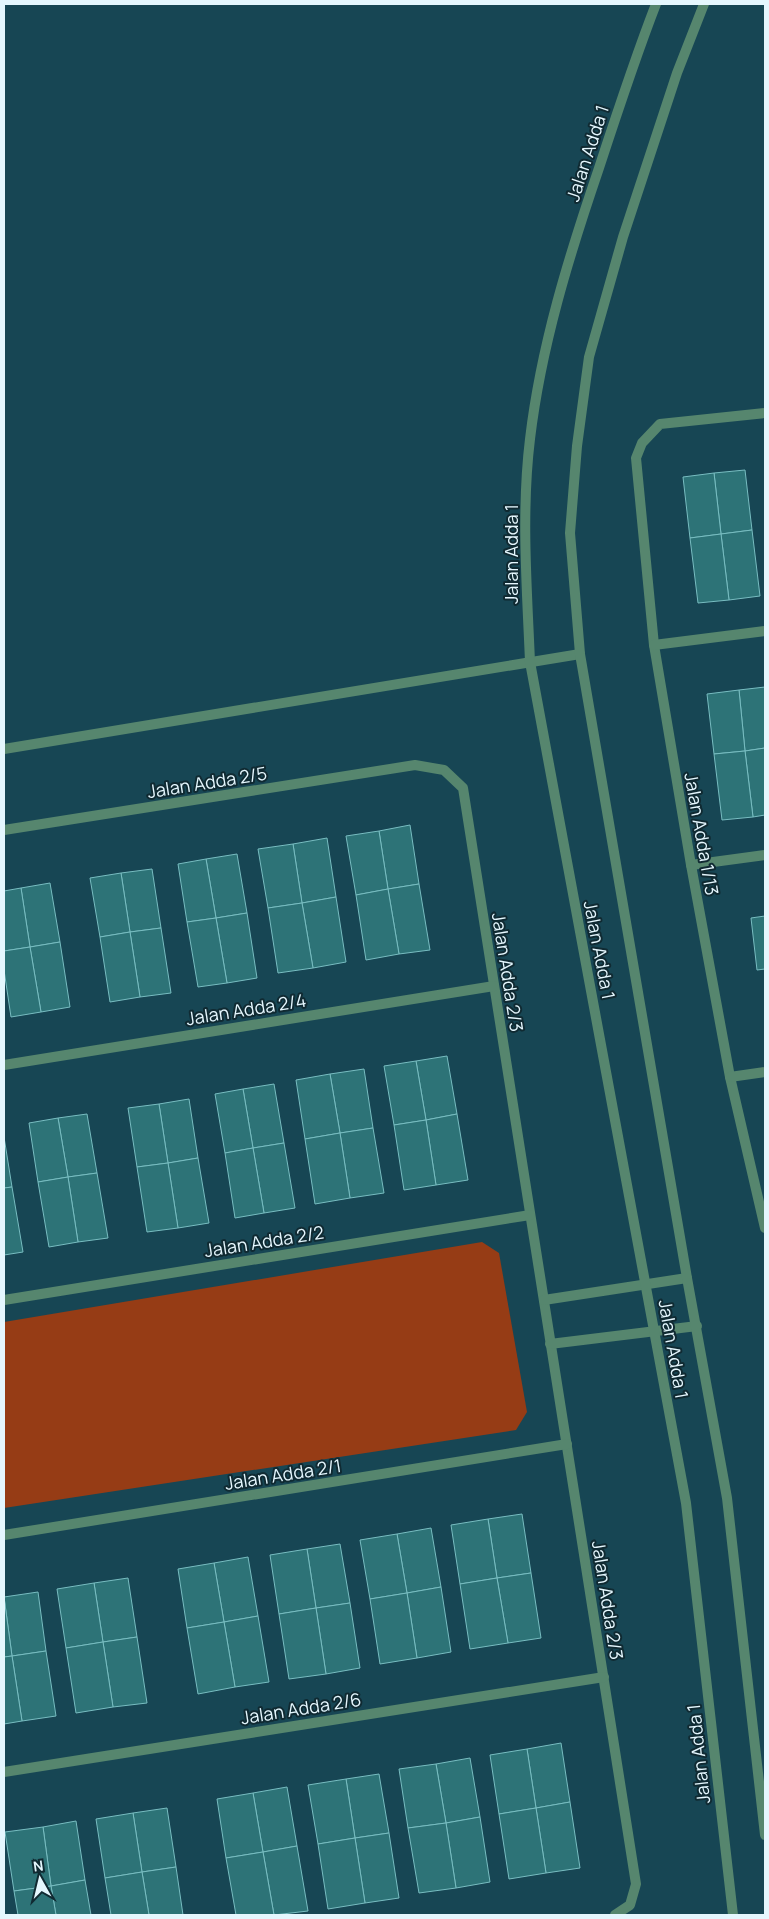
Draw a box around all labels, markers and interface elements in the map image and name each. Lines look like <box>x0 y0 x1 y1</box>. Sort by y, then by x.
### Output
street label: Jalan Adda 1 <box>560 102 614 204</box>
street label: Jalan Adda 1 <box>499 504 523 604</box>
street label: Jalan Adda 2/5 <box>145 761 269 803</box>
street label: Jalan Adda 1/13 <box>679 771 725 897</box>
street label: Jalan Adda 1 <box>579 899 621 1001</box>
street label: Jalan Adda 2/3 <box>487 911 529 1033</box>
street label: Jalan Adda 2/4 <box>184 988 308 1030</box>
street label: Jalan Adda 2/2 <box>203 1220 325 1262</box>
street label: Jalan Adda 1 <box>653 1298 695 1400</box>
street label: Jalan Adda 2/1 <box>223 1453 343 1495</box>
street label: Jalan Adda 2/3 <box>587 1539 629 1661</box>
street label: Jalan Adda 2/6 <box>239 1687 363 1729</box>
street label: Jalan Adda 1 <box>681 1703 715 1805</box>
north arrow <box>15 1854 65 1904</box>
text: N <box>32 1856 44 1876</box>

